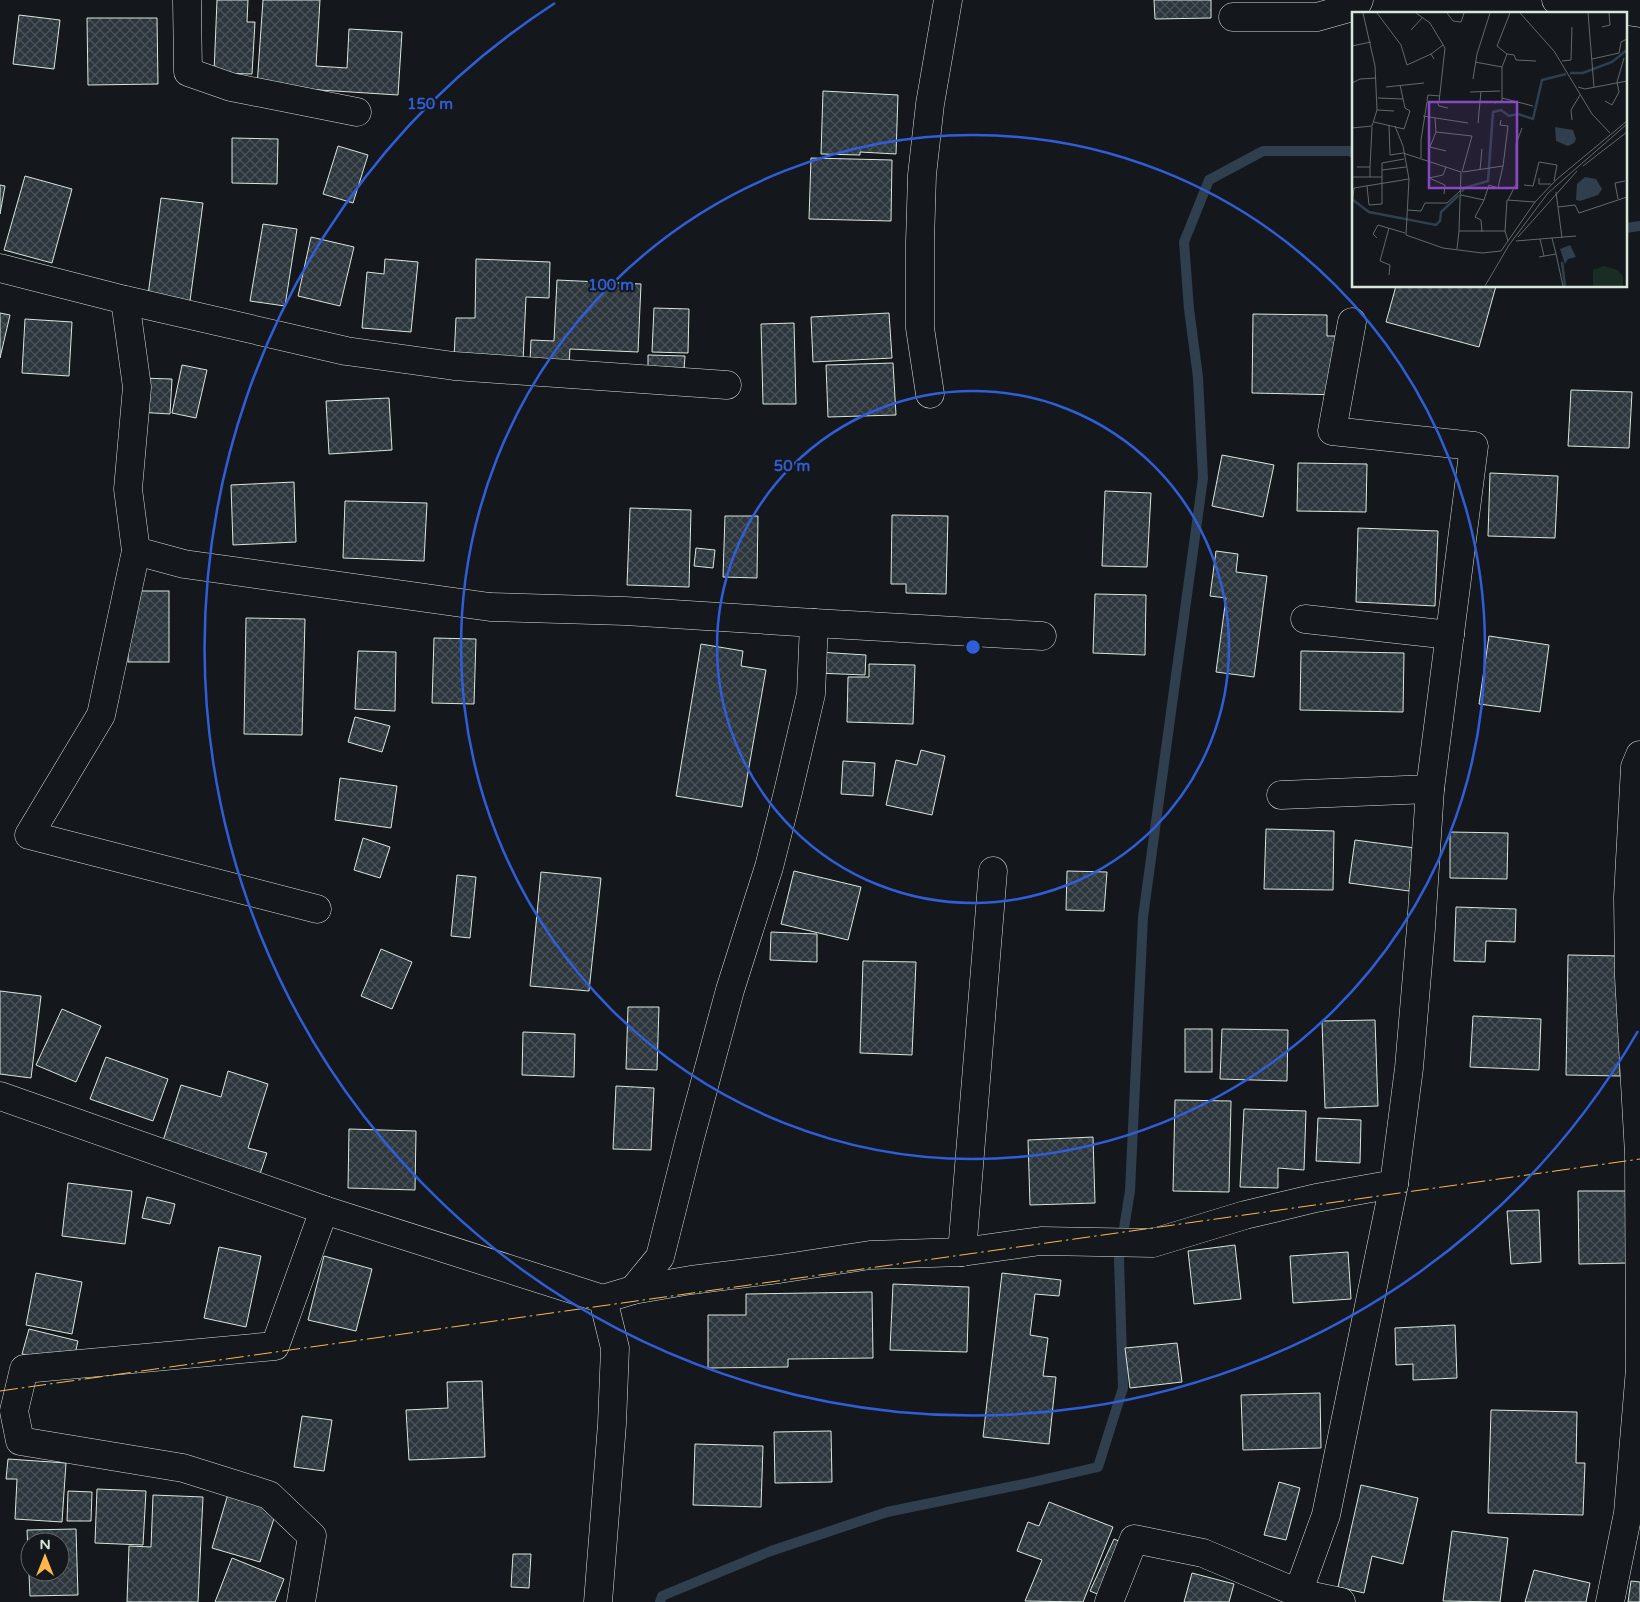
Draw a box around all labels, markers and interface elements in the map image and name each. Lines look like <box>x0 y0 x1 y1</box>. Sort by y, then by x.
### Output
inset map <box>1352 12 1628 288</box>
text: 150 m <box>407 95 453 113</box>
text: 100 m <box>588 276 634 294</box>
text: 50 m <box>774 457 810 475</box>
centre of rings <box>964 638 982 656</box>
north arrow <box>20 1532 70 1582</box>
text: N <box>39 1536 51 1553</box>

